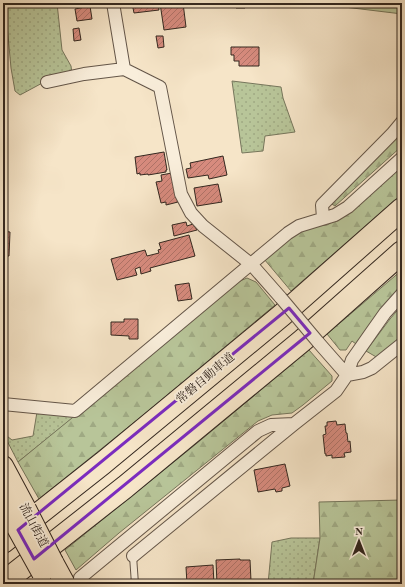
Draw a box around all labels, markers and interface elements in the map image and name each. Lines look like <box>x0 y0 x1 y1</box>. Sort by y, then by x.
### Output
street label: 常磐自動車道 <box>173 349 237 407</box>
street label: 流山街道 <box>17 501 51 549</box>
north arrow <box>339 521 379 561</box>
text: N <box>355 527 364 538</box>

